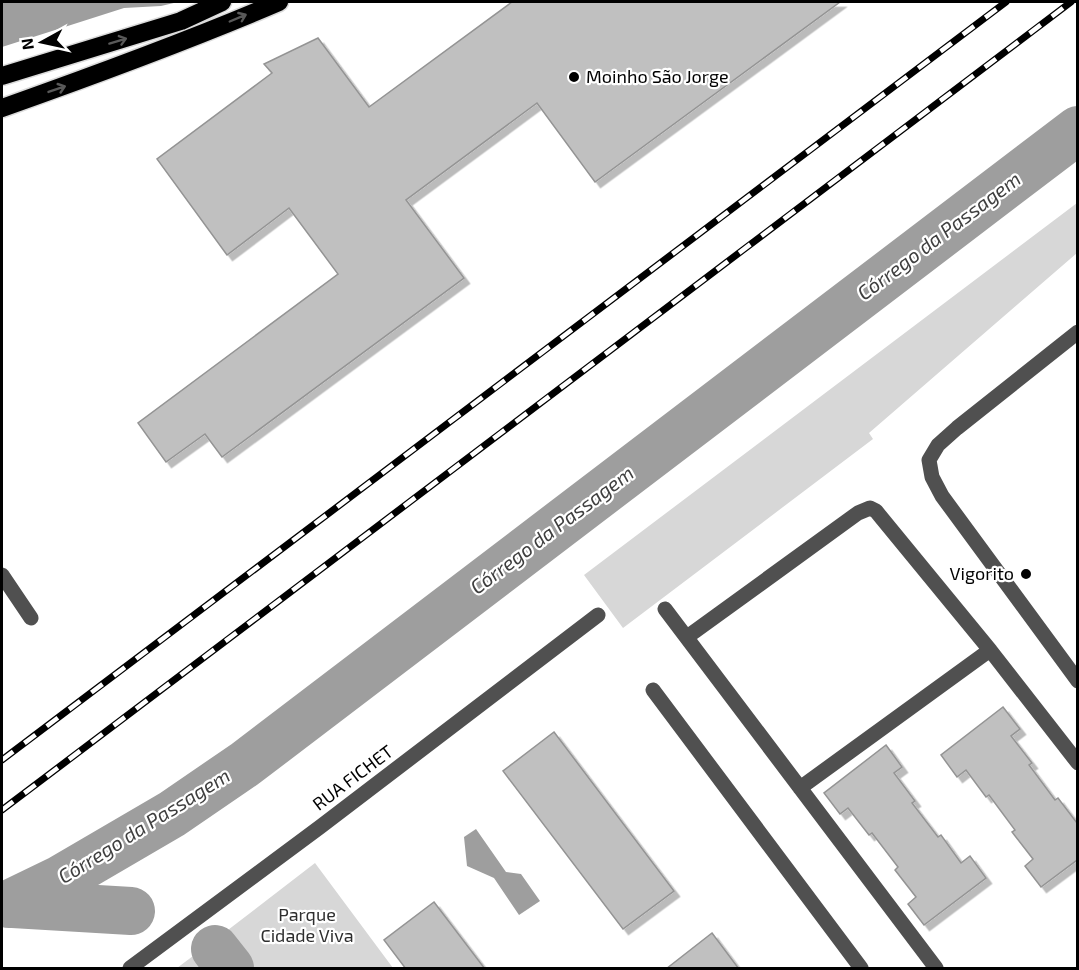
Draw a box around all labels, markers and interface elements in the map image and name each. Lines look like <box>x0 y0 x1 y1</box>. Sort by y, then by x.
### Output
north arrow <box>12 12 72 72</box>
one-way arrow <box>229 12 247 23</box>
one-way arrow <box>108 34 127 45</box>
text: N <box>16 37 37 51</box>
place label: Moinho São Jorge <box>586 65 729 87</box>
marker: Moinho São Jorge <box>567 70 581 84</box>
one-way arrow <box>47 82 66 93</box>
water label: Córrego da Passagem <box>852 166 1025 304</box>
water label: Córrego da Passagem <box>465 460 638 598</box>
place label: Vigorito <box>950 562 1014 584</box>
marker: Vigorito <box>1019 567 1033 581</box>
street label: RUA FICHET <box>308 739 397 815</box>
water label: Córrego da Passagem <box>53 762 234 888</box>
park label: Parque Cidade Viva <box>260 903 354 946</box>

